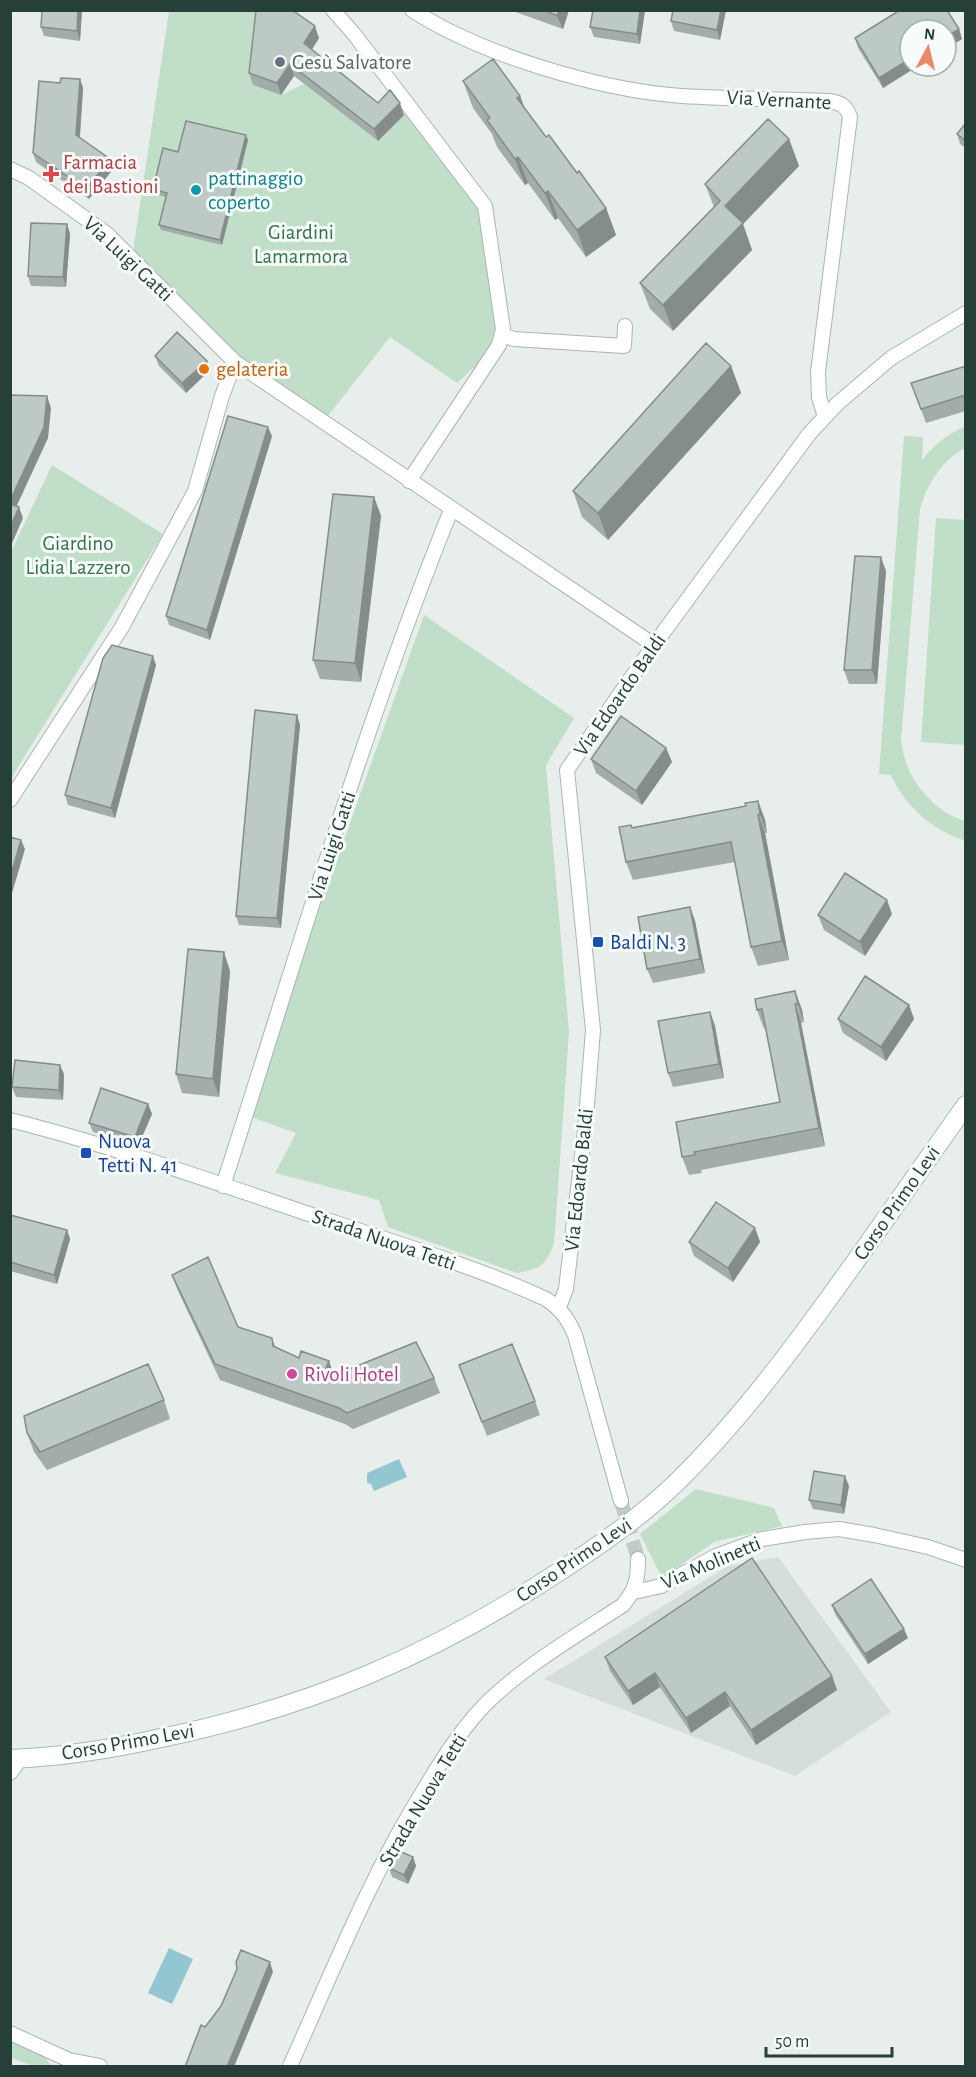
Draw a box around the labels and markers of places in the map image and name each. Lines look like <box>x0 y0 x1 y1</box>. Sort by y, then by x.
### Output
place label: Gesù Salvatore <box>292 52 411 73</box>
marker: Gesù Salvatore <box>273 55 287 69</box>
place label: Farmacia dei Bastioni <box>63 152 159 197</box>
marker: Farmacia dei Bastioni <box>44 167 58 181</box>
place label: pattinaggio coperto <box>208 168 303 213</box>
marker: pattinaggio coperto <box>189 183 203 197</box>
place label: gelateria <box>216 359 289 380</box>
marker: gelateria <box>197 362 211 376</box>
place label: Baldi N. 3 <box>610 932 686 953</box>
marker: Baldi N. 3 <box>591 935 605 949</box>
place label: Nuova Tetti N. 41 <box>98 1131 178 1176</box>
marker: Nuova Tetti N. 41 <box>79 1146 93 1160</box>
place label: Rivoli Hotel <box>304 1364 399 1385</box>
marker: Rivoli Hotel <box>285 1367 299 1381</box>

